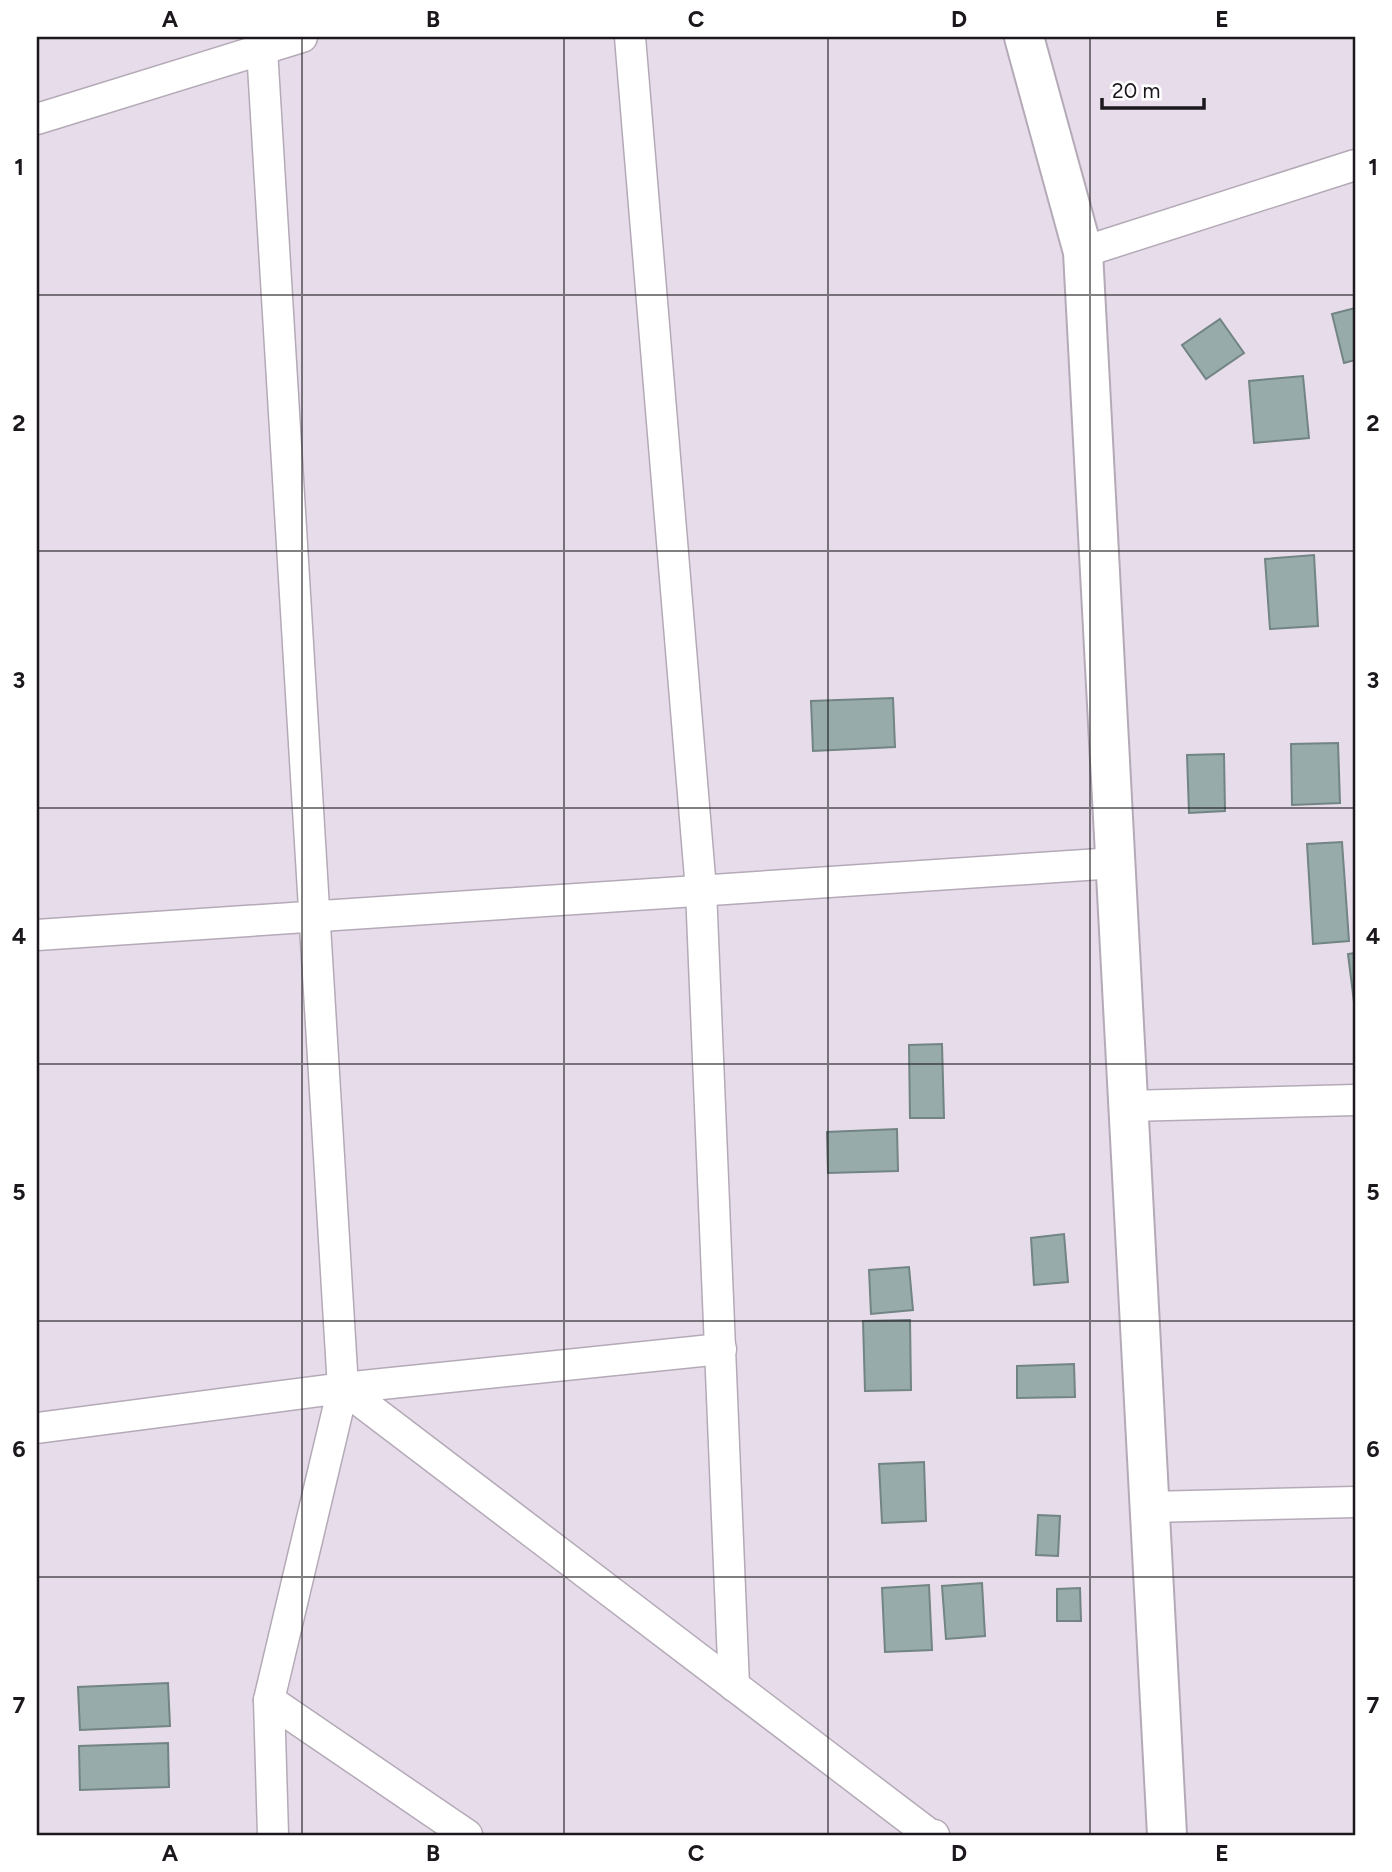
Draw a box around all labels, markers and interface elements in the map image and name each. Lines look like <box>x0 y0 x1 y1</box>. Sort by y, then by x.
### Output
text: A <box>162 5 179 33</box>
text: B <box>426 5 440 33</box>
text: C <box>688 5 705 33</box>
text: D <box>951 5 967 33</box>
text: E <box>1215 5 1229 33</box>
scale bar <box>1102 66 1203 110</box>
text: 20 m <box>1112 78 1160 103</box>
text: 1 <box>14 153 24 181</box>
text: 1 <box>1368 153 1378 181</box>
text: 2 <box>12 409 26 437</box>
text: 2 <box>1366 409 1380 437</box>
text: 3 <box>13 666 25 694</box>
text: 3 <box>1367 666 1379 694</box>
text: 4 <box>12 922 26 950</box>
text: 4 <box>1366 922 1380 950</box>
text: 5 <box>12 1178 26 1206</box>
text: 5 <box>1366 1178 1380 1206</box>
text: 6 <box>12 1435 26 1463</box>
text: 6 <box>1366 1435 1380 1463</box>
text: 7 <box>13 1691 26 1719</box>
text: 7 <box>1367 1691 1380 1719</box>
text: A <box>162 1839 179 1867</box>
text: B <box>426 1839 440 1867</box>
text: C <box>688 1839 705 1867</box>
text: D <box>951 1839 967 1867</box>
text: E <box>1215 1839 1229 1867</box>

